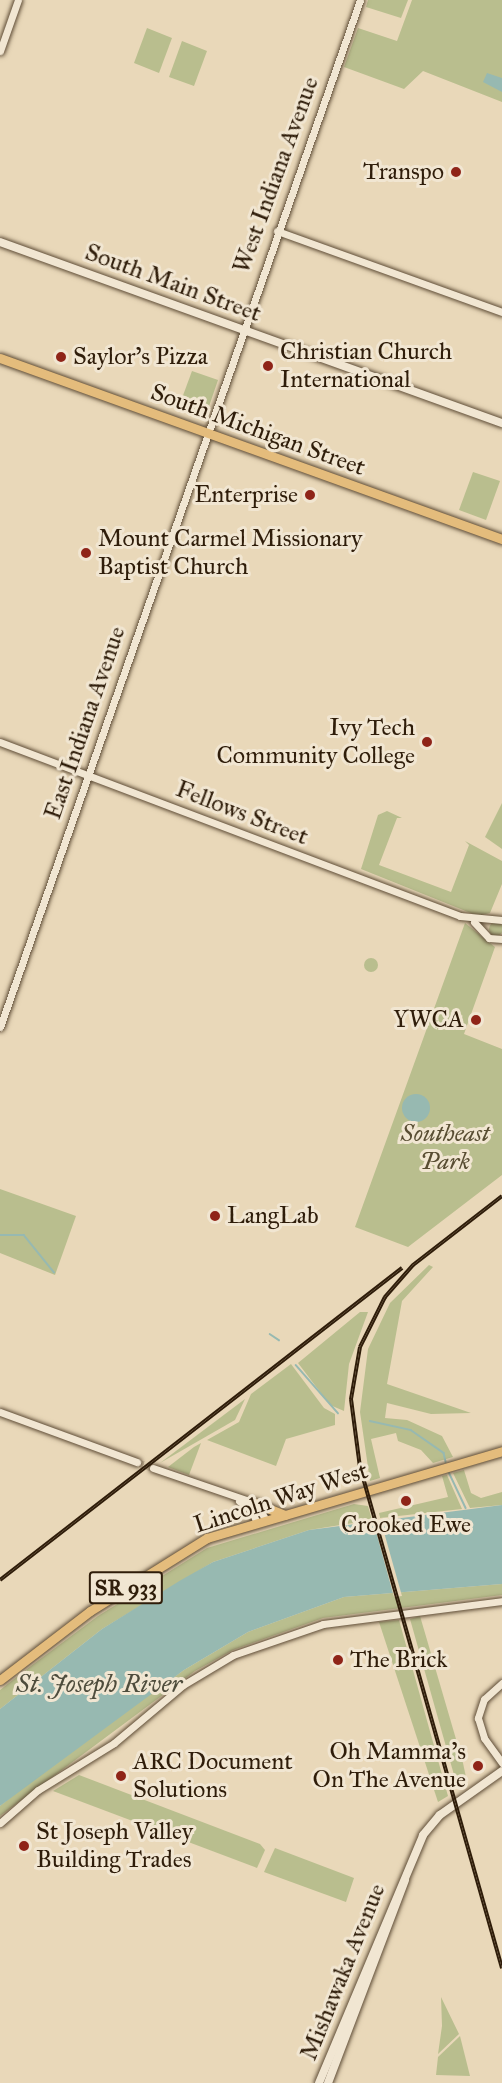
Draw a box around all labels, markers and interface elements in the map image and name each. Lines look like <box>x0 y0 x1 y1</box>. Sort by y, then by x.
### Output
street label: West Indiana Avenue <box>227 73 325 277</box>
place label: Transpo <box>363 158 444 186</box>
marker: Transpo <box>449 165 463 179</box>
street label: South Main Street <box>81 238 265 328</box>
place label: Christian Church International <box>280 338 452 394</box>
place label: Saylor's Pizza <box>73 343 208 371</box>
marker: Saylor's Pizza <box>54 350 68 364</box>
marker: Christian Church International <box>261 359 275 373</box>
street label: South Michigan Street <box>147 378 369 482</box>
place label: Enterprise <box>194 481 298 509</box>
marker: Enterprise <box>303 488 317 502</box>
place label: Mount Carmel Missionary Baptist Church <box>98 525 362 581</box>
marker: Mount Carmel Missionary Baptist Church <box>79 546 93 560</box>
street label: East Indiana Avenue <box>38 623 132 823</box>
place label: Ivy Tech Community College <box>216 714 415 770</box>
marker: Ivy Tech Community College <box>420 735 434 749</box>
street label: Fellows Street <box>172 775 312 851</box>
place label: YWCA <box>393 1006 464 1034</box>
marker: YWCA <box>469 1013 483 1027</box>
park label: Southeast Park <box>401 1120 489 1176</box>
place label: LangLab <box>227 1202 319 1230</box>
marker: LangLab <box>208 1209 222 1223</box>
street label: Lincoln Way West <box>190 1456 372 1540</box>
marker: Crooked Ewe <box>399 1494 413 1508</box>
place label: Crooked Ewe <box>341 1511 471 1539</box>
road number: SR 933 <box>88 1569 164 1607</box>
place label: The Brick <box>350 1646 447 1674</box>
marker: The Brick <box>331 1653 345 1667</box>
water label: St. Joseph River <box>16 1668 182 1700</box>
place label: Oh Mamma's On The Avenue <box>313 1738 466 1794</box>
place label: ARC Document Solutions <box>133 1748 293 1804</box>
marker: Oh Mamma's On The Avenue <box>471 1759 485 1773</box>
marker: ARC Document Solutions <box>114 1769 128 1783</box>
place label: St Joseph Valley Building Trades <box>36 1818 193 1874</box>
marker: St Joseph Valley Building Trades <box>17 1839 31 1853</box>
street label: Mishawaka Avenue <box>294 1880 392 2064</box>

